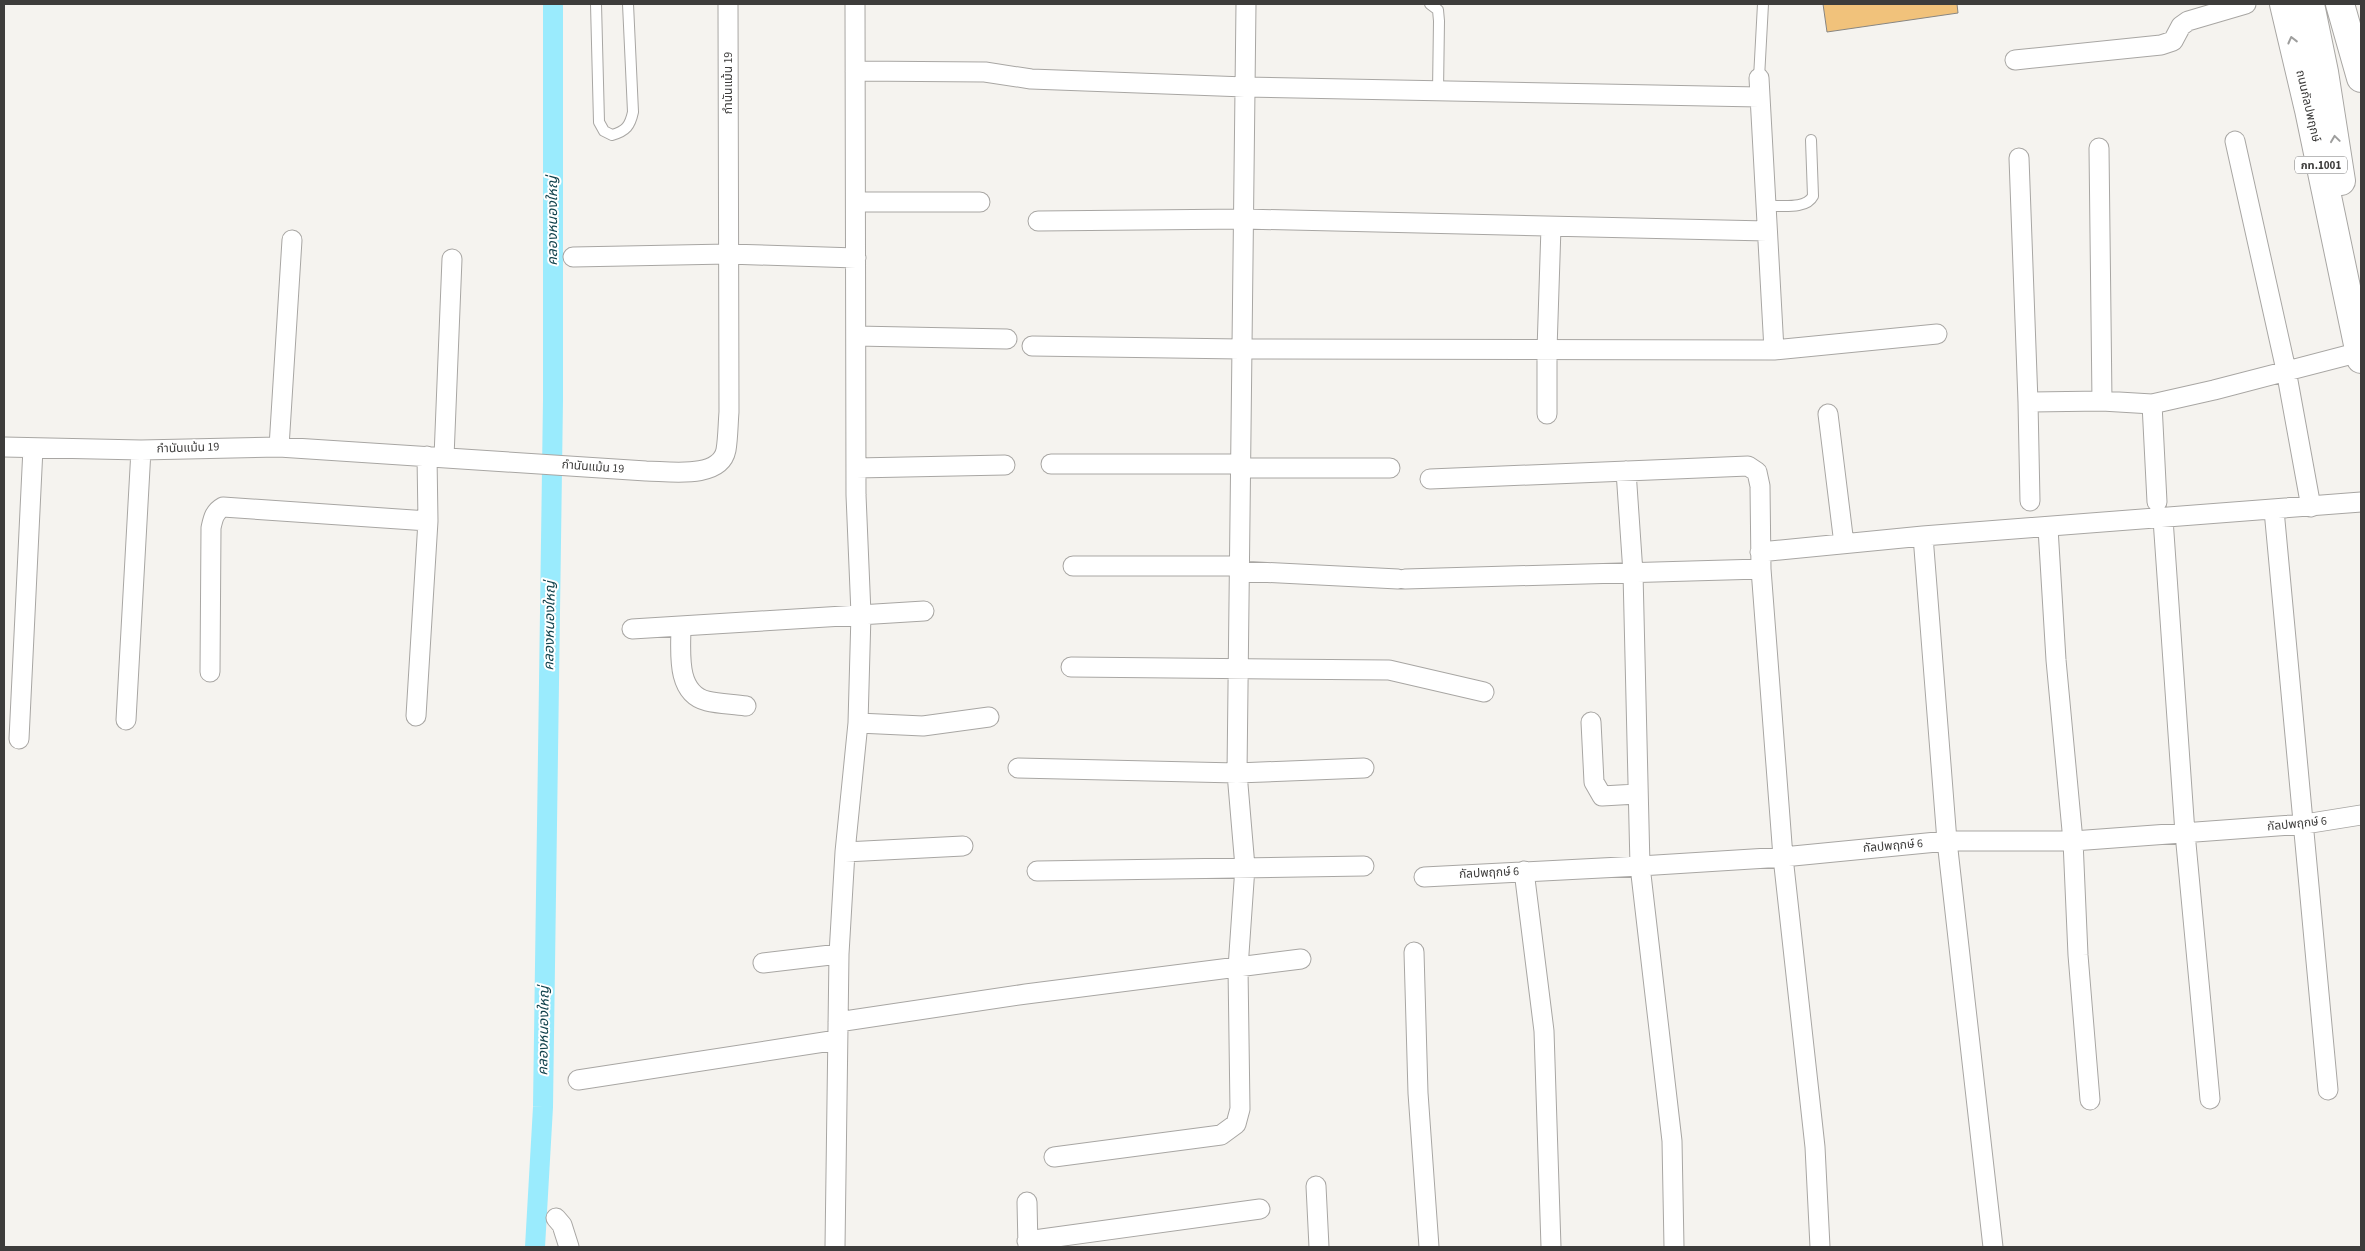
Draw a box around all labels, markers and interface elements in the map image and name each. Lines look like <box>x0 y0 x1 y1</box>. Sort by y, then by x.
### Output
one-way arrow <box>2287 35 2298 44</box>
street label: กำนันแม้น 19 <box>720 52 737 114</box>
street label: ถนนกัลปพฤกษ์ <box>2291 68 2325 144</box>
one-way arrow <box>2331 135 2341 143</box>
road number: กท.1001 <box>2295 156 2347 174</box>
water label: คลองหนองใหญ่ <box>543 174 563 266</box>
street label: กำนันแม้น 19 <box>156 438 220 458</box>
street label: กำนันแม้น 19 <box>561 456 625 478</box>
water label: คลองหนองใหญ่ <box>539 579 561 671</box>
street label: กัลปพฤกษ์ 6 <box>2266 812 2328 836</box>
street label: กัลปพฤกษ์ 6 <box>1862 835 1924 857</box>
street label: กัลปพฤกษ์ 6 <box>1459 863 1519 883</box>
water label: คลองหนองใหญ่ <box>533 984 555 1076</box>

